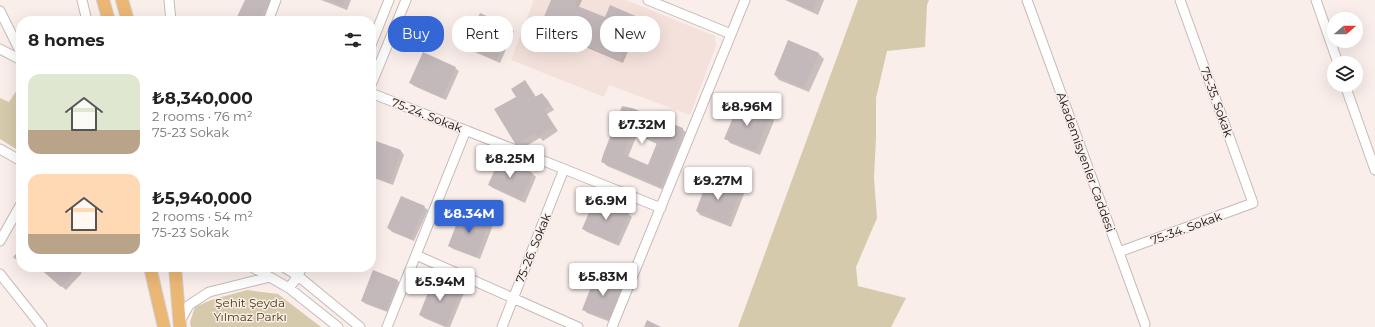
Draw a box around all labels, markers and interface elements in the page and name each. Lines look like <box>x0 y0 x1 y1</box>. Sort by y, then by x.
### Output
north arrow <box>1327 12 1363 48</box>
map controls <box>1327 12 1363 92</box>
chip: Buy <box>388 16 444 52</box>
chip: Rent <box>452 16 513 52</box>
chip: Filters <box>521 16 592 52</box>
chip: New <box>600 16 660 52</box>
icon: filters <box>342 29 364 51</box>
text: 8 homes <box>28 30 105 50</box>
button: layers <box>1327 56 1363 92</box>
street label: 75-35. Sokak <box>1197 65 1237 140</box>
text: ₺8,340,000 <box>152 88 253 108</box>
icon: home <box>60 90 108 138</box>
street label: Akademisyenler Caddesi <box>1054 90 1118 234</box>
pin: ₺8.96M <box>714 93 780 127</box>
street label: 75-24. Sokak <box>389 95 465 136</box>
text: ₺8.96M <box>722 98 772 114</box>
text: 2 rooms · 76 m² <box>152 108 252 124</box>
pin: ₺7.32M <box>609 111 675 145</box>
text: ₺7.32M <box>618 116 666 132</box>
text: 75-23 Sokak <box>152 124 229 140</box>
pin: ₺8.25M <box>477 145 543 179</box>
text: ₺8.25M <box>485 150 535 166</box>
pin: ₺9.27M <box>685 167 751 201</box>
text: ₺9.27M <box>693 172 743 188</box>
pin: ₺6.9M <box>578 187 634 221</box>
text: ₺5,940,000 <box>152 188 252 208</box>
icon: home <box>60 190 108 238</box>
text: ₺6.9M <box>585 192 627 208</box>
pin: ₺8.34M <box>436 200 502 234</box>
text: ₺8.34M <box>443 205 495 221</box>
text: 2 rooms · 54 m² <box>152 208 253 224</box>
street label: 75-34. Sokak <box>1148 208 1224 248</box>
street label: 75-26. Sokak <box>512 210 554 285</box>
text: 75-23 Sokak <box>152 224 229 240</box>
pin: ₺5.83M <box>570 263 636 297</box>
pin: ₺5.94M <box>407 268 473 302</box>
text: ₺5.83M <box>578 268 628 284</box>
text: ₺5.94M <box>415 273 465 289</box>
park label: Şehit Şeyda Yılmaz Parkı <box>213 295 287 324</box>

